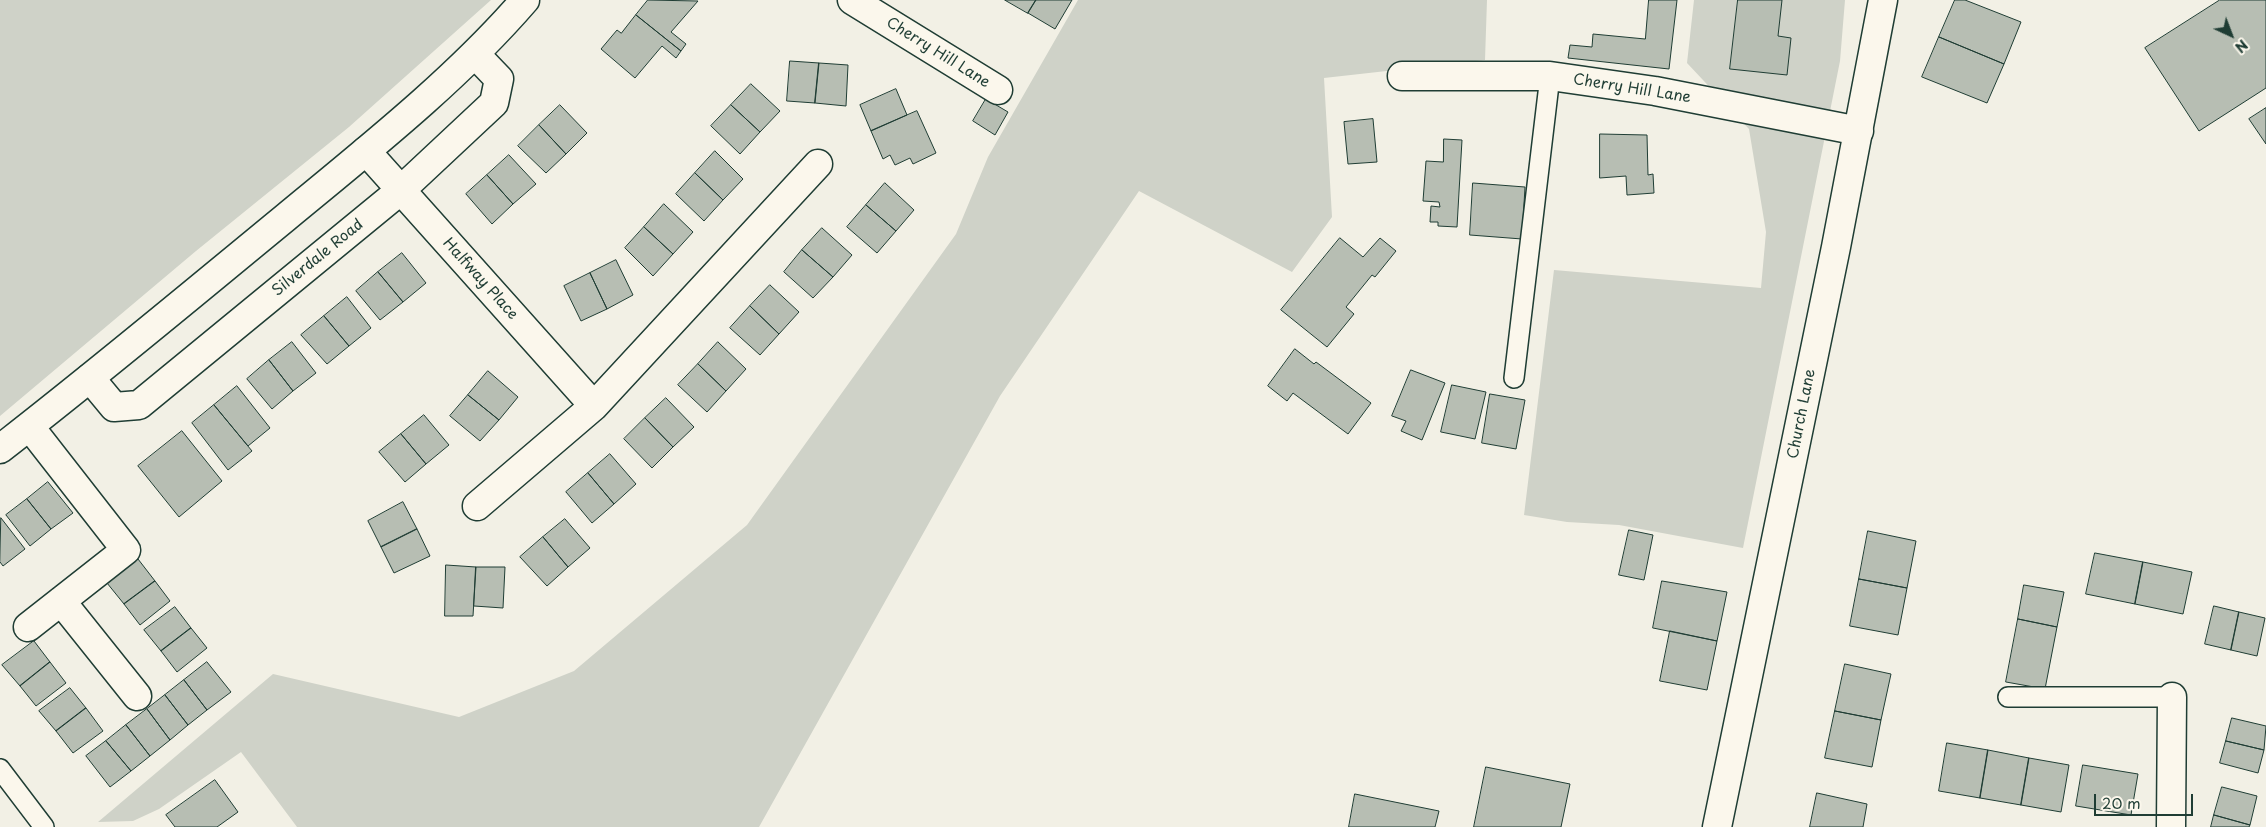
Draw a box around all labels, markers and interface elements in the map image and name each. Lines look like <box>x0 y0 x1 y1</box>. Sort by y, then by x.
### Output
north arrow <box>2206 10 2256 60</box>
street label: Cherry Hill Lane <box>883 14 993 92</box>
text: N <box>2230 35 2253 58</box>
street label: Cherry Hill Lane <box>1572 71 1692 107</box>
street label: Silverdale Road <box>269 216 367 300</box>
street label: Halfway Place <box>439 234 521 324</box>
street label: Church Lane <box>1784 367 1820 461</box>
scale bar <box>2096 784 2195 816</box>
text: 20 m <box>2102 791 2141 814</box>

